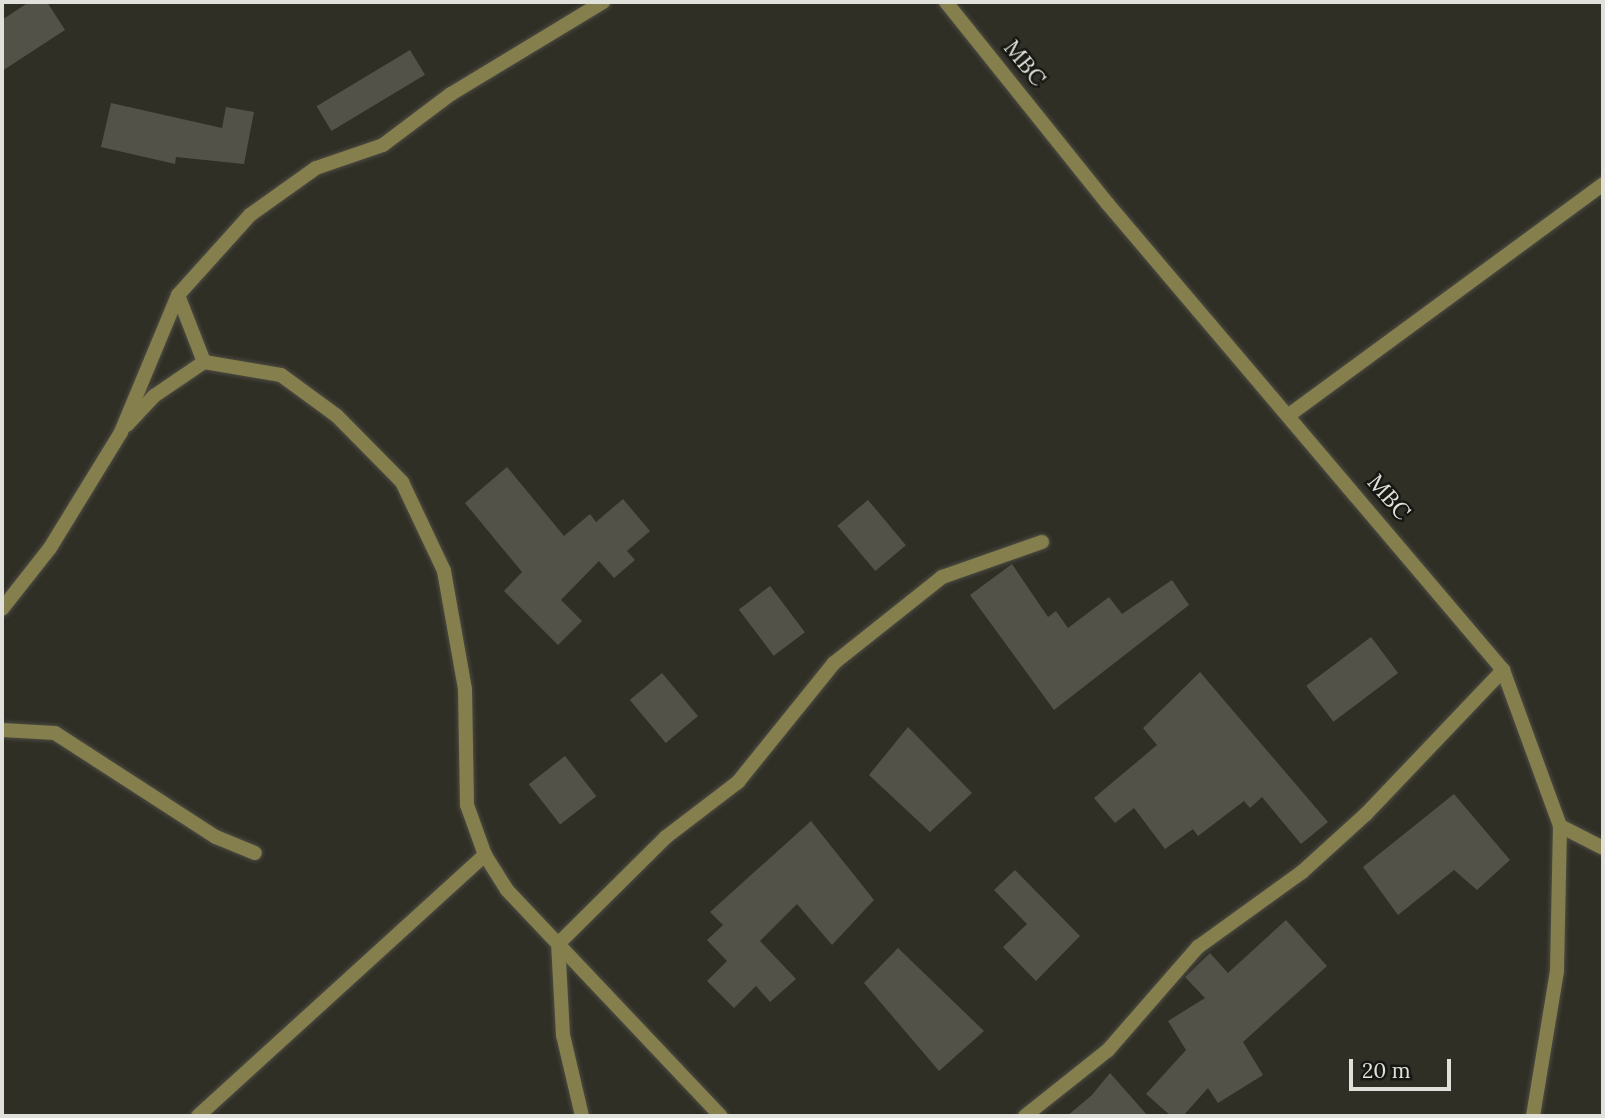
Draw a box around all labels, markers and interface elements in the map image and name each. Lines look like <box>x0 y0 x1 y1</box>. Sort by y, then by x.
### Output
street label: MBC <box>998 34 1052 92</box>
street label: MBC <box>1362 469 1416 525</box>
scale bar <box>1353 1044 1454 1088</box>
text: 20 m <box>1362 1057 1411 1084</box>

